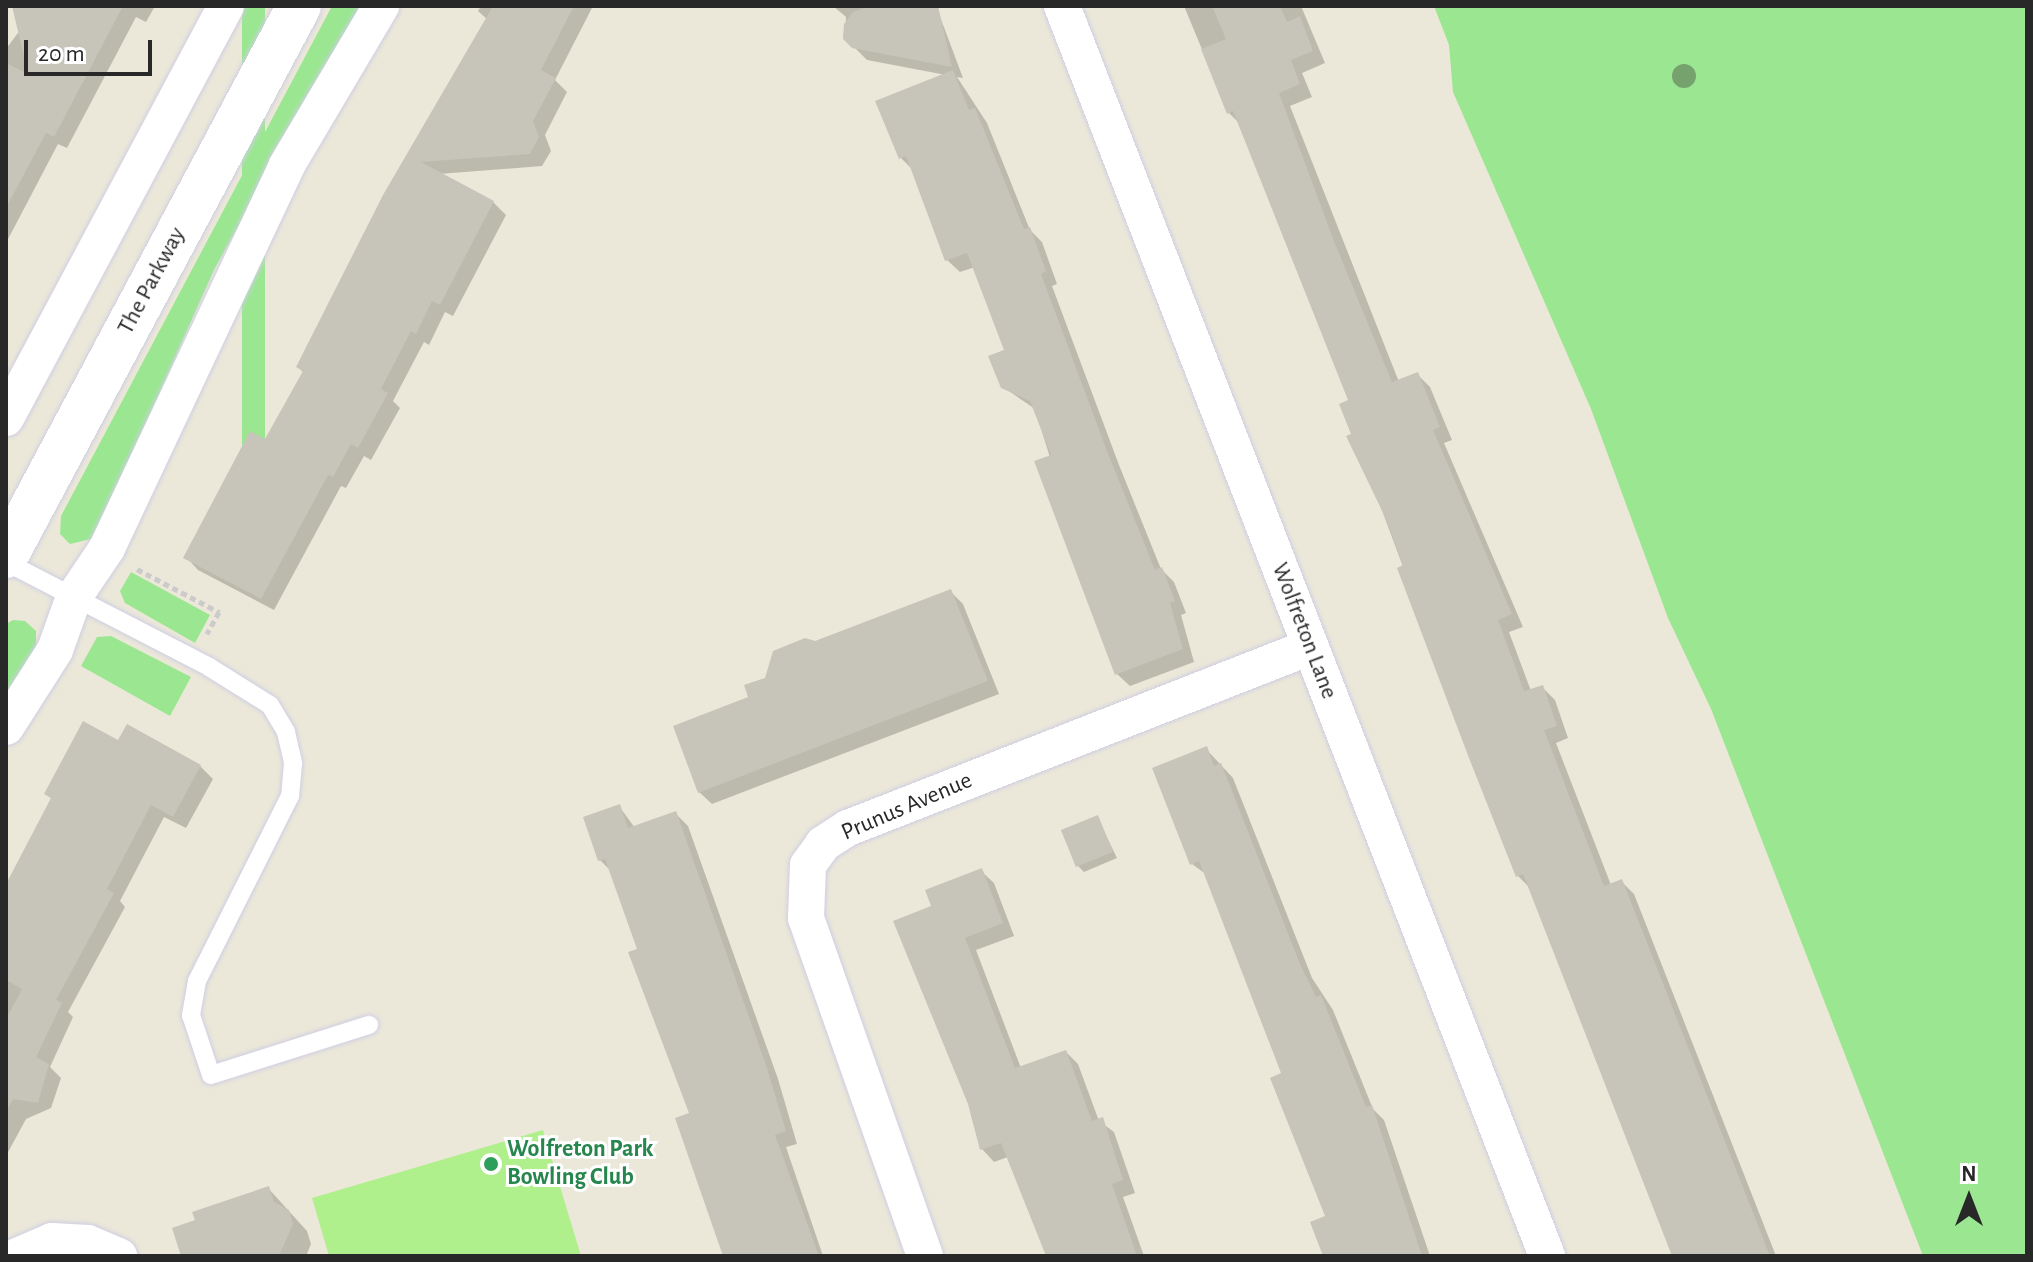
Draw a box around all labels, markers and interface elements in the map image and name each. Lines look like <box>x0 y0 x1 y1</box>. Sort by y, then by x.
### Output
scale bar <box>28 24 156 74</box>
text: 20 m <box>38 42 85 66</box>
street label: The Parkway <box>112 222 192 340</box>
street label: Wolfreton Lane <box>1265 559 1343 703</box>
street label: Prunus Avenue <box>837 767 977 847</box>
place label: Wolfreton Park Bowling Club <box>507 1136 653 1192</box>
marker: Wolfreton Park Bowling Club <box>482 1155 500 1173</box>
north arrow <box>1929 1158 2009 1238</box>
text: N <box>1961 1163 1977 1185</box>

